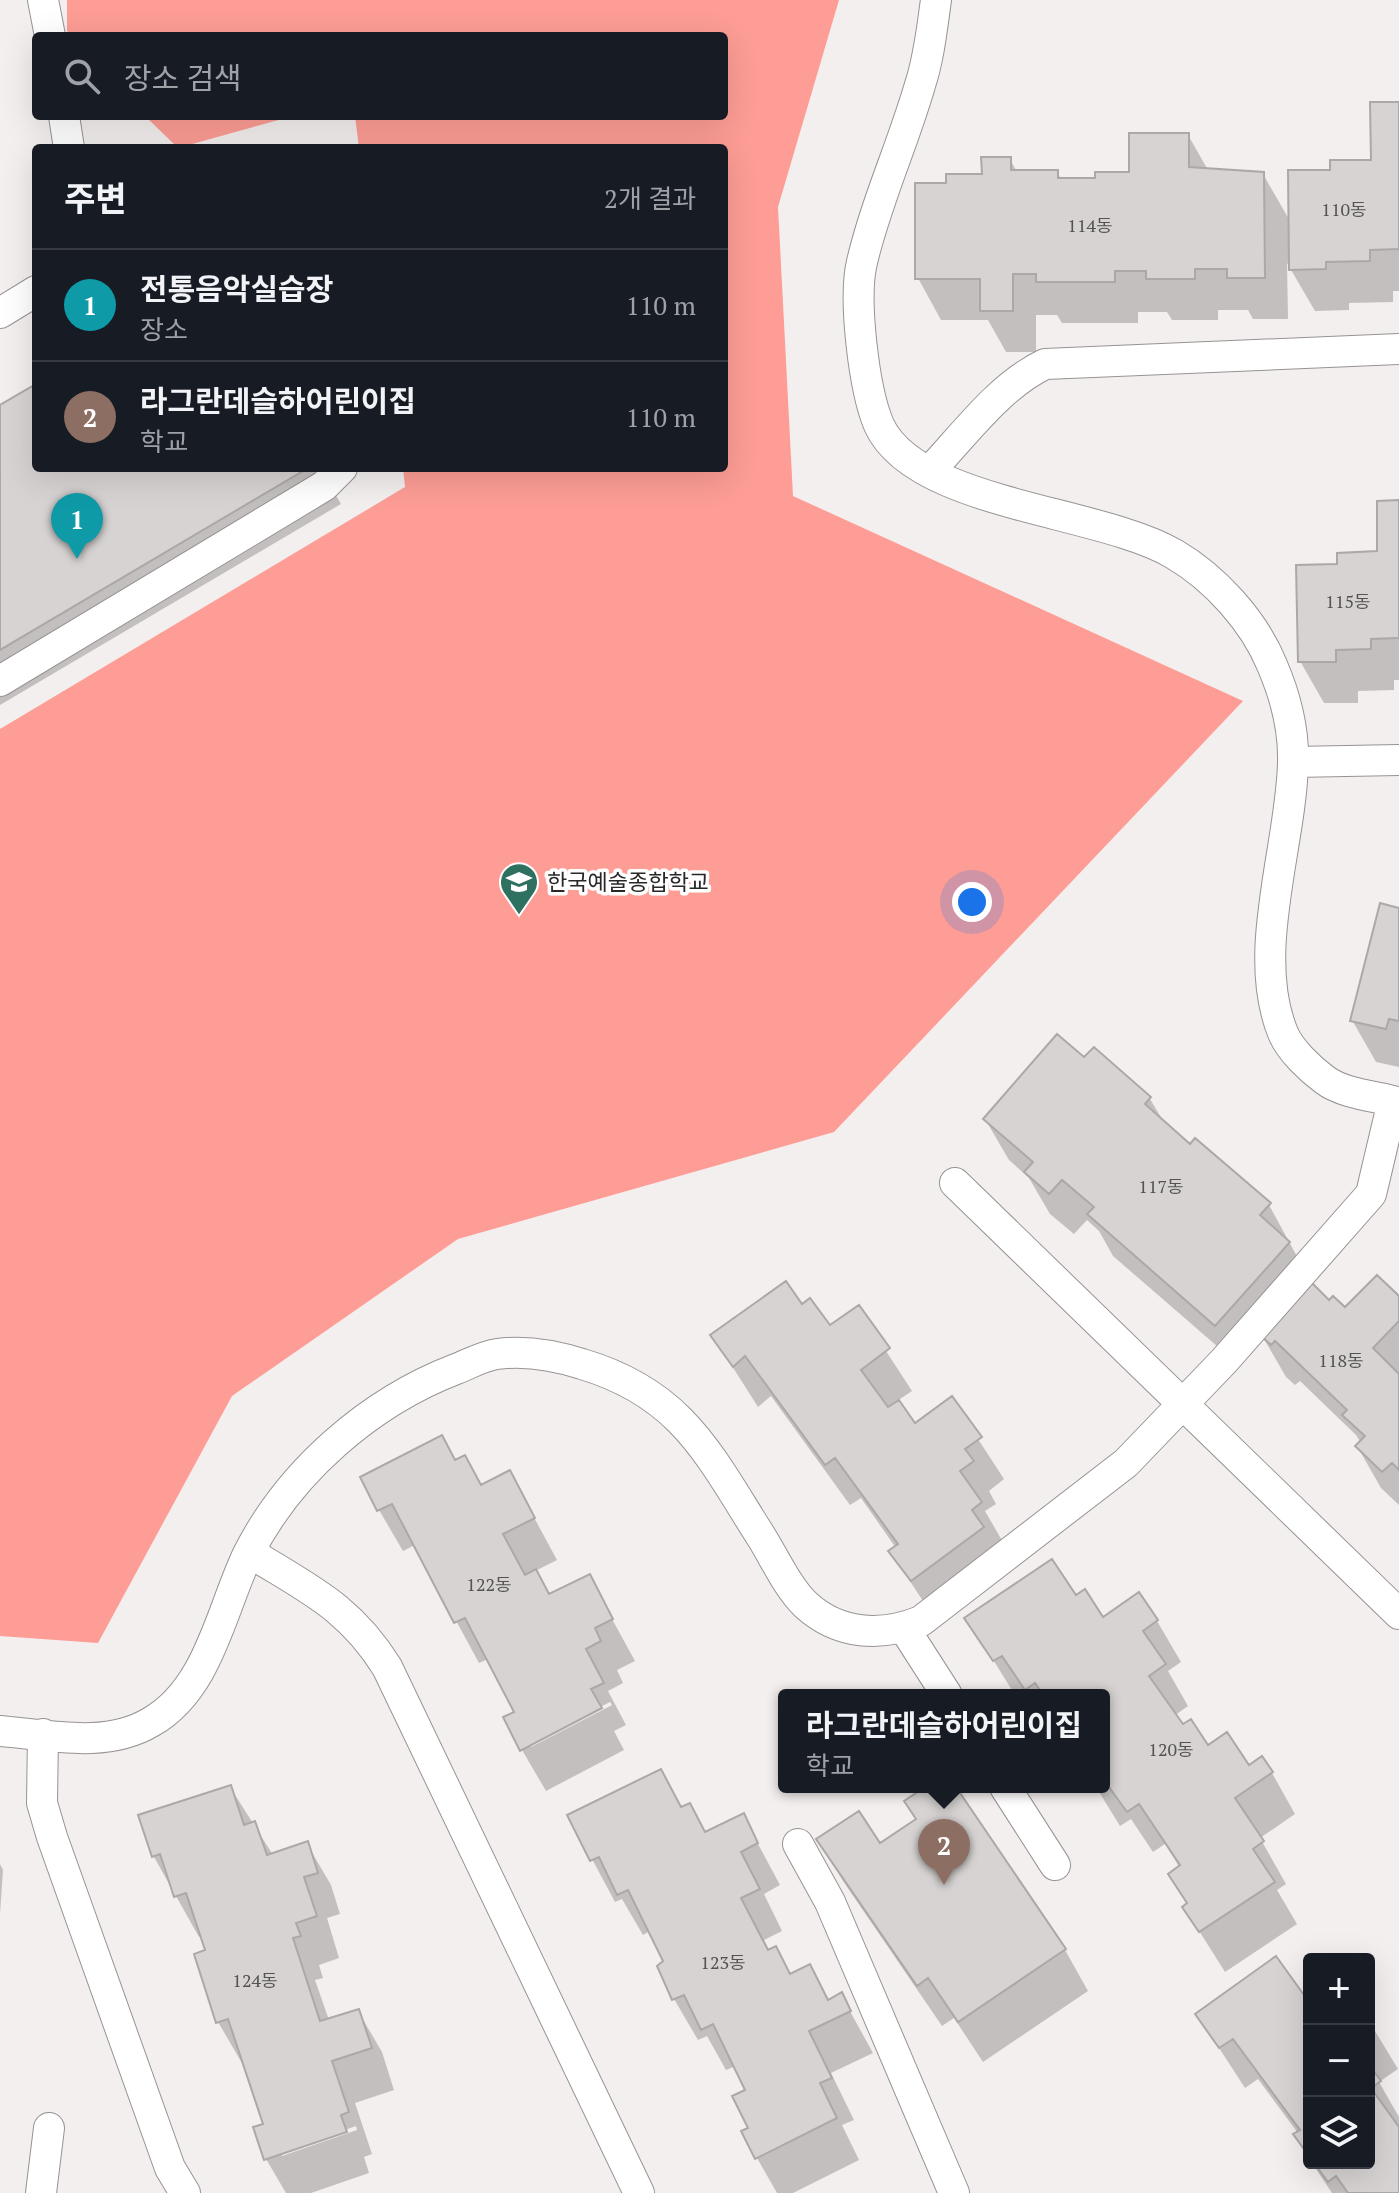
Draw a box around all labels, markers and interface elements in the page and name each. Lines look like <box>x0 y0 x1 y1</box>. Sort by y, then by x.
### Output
search box <box>32 32 728 120</box>
icon: search <box>60 54 104 98</box>
text: 장소 검색 <box>124 58 242 98</box>
text: 주변 <box>64 176 127 221</box>
text: 2개 결과 <box>604 181 696 215</box>
house number: 110동 <box>1321 197 1367 221</box>
house number: 114동 <box>1067 213 1113 237</box>
text: 전통음악실습장 <box>140 269 333 309</box>
text: 1 <box>83 288 97 322</box>
text: 110 m <box>626 288 696 322</box>
text: 장소 <box>140 312 188 346</box>
text: 라그란데슬하어린이집 <box>140 381 416 421</box>
text: 2 <box>83 400 97 434</box>
text: 110 m <box>626 400 696 434</box>
text: 학교 <box>140 424 188 458</box>
pin: 1 <box>51 493 103 559</box>
house number: 115동 <box>1325 589 1371 613</box>
school or university icon: 한국예술종합학교 <box>498 861 540 916</box>
place label: 한국예술종합학교 <box>547 867 709 896</box>
your location <box>952 882 992 922</box>
house number: 117동 <box>1138 1174 1184 1198</box>
house number: 118동 <box>1318 1348 1364 1372</box>
house number: 122동 <box>466 1572 512 1596</box>
popup <box>778 1689 1110 1793</box>
text: 라그란데슬하어린이집 <box>806 1705 1082 1745</box>
house number: 120동 <box>1148 1737 1194 1761</box>
text: 학교 <box>806 1748 854 1782</box>
pin: 2 <box>918 1819 970 1885</box>
house number: 123동 <box>700 1950 746 1974</box>
map controls <box>1303 1953 1375 2169</box>
button: + <box>1303 1953 1375 2025</box>
house number: 124동 <box>232 1968 278 1992</box>
button: − <box>1303 2025 1375 2097</box>
button: layers <box>1303 2097 1375 2169</box>

